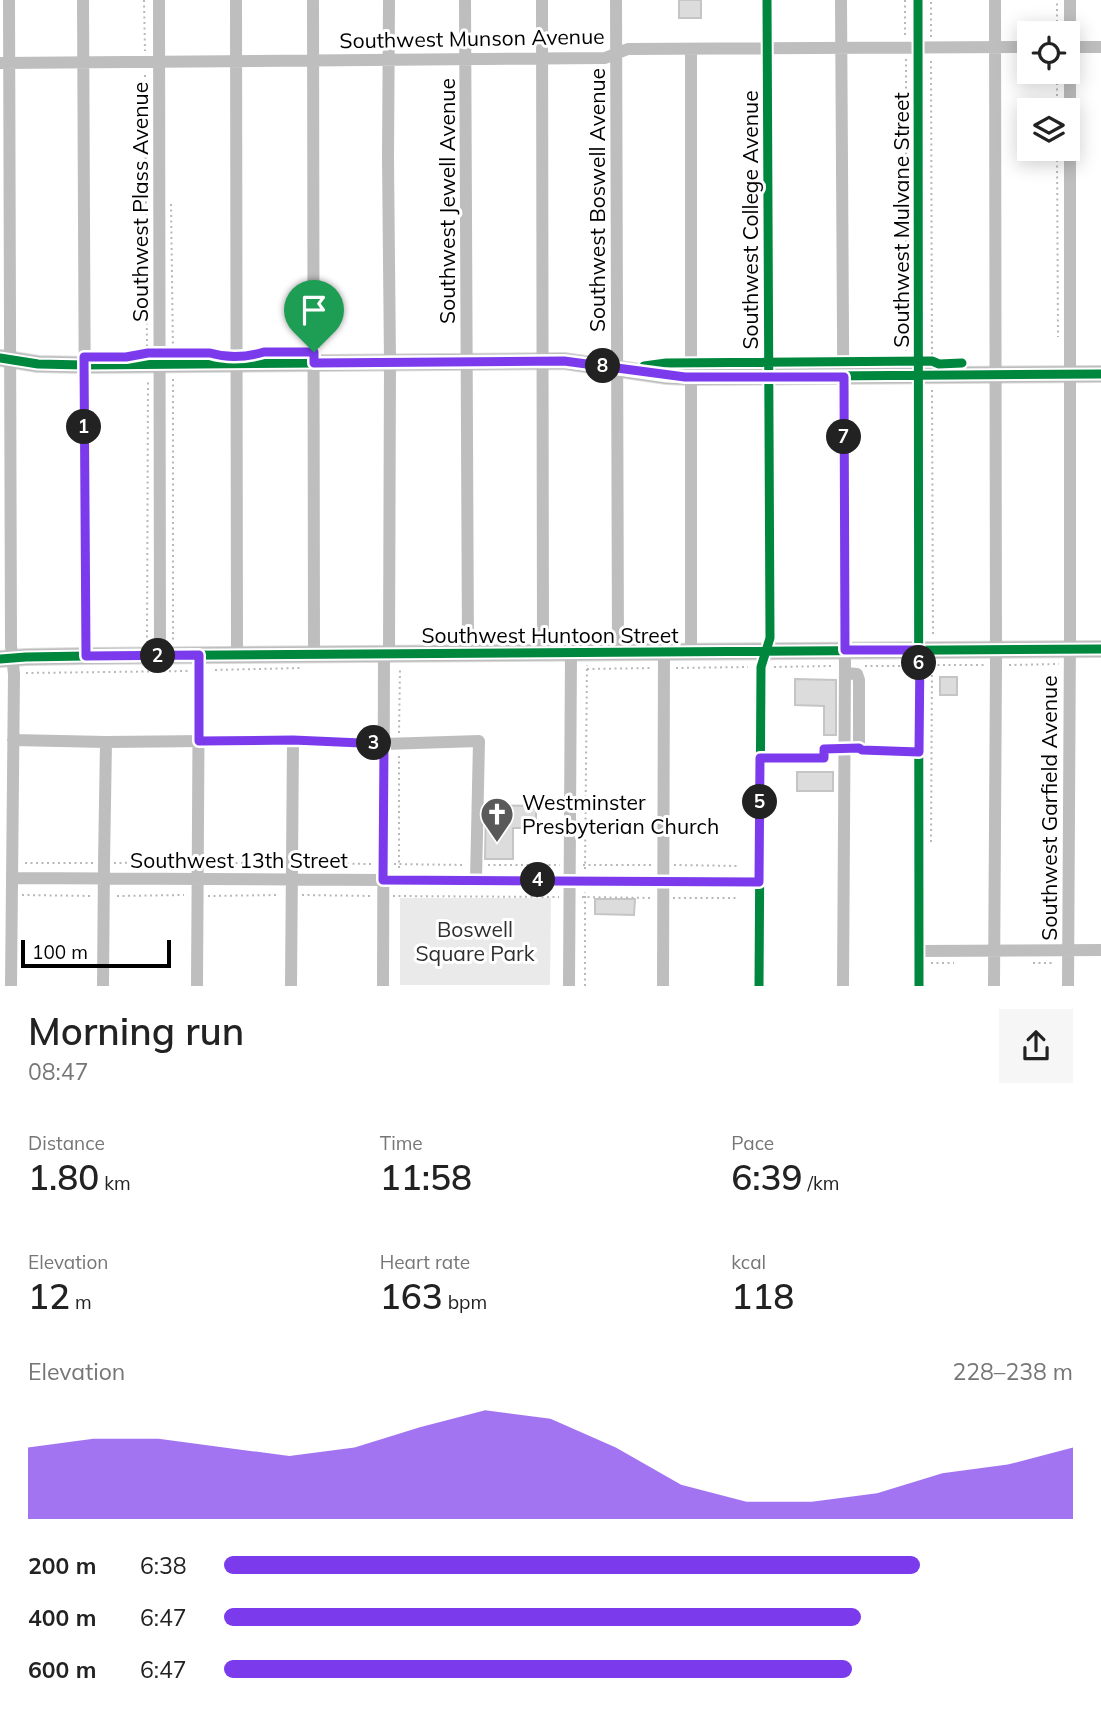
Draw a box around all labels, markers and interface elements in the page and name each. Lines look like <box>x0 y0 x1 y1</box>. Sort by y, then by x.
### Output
map controls <box>1017 21 1080 161</box>
button: locate <box>1017 21 1080 84</box>
street label: Southwest Munson Avenue <box>339 23 605 53</box>
street label: Southwest Boswell Avenue <box>584 68 610 332</box>
street label: Southwest Jewell Avenue <box>434 78 460 324</box>
street label: Southwest Plass Avenue <box>127 82 153 322</box>
street label: Southwest College Avenue <box>737 90 763 350</box>
street label: Southwest Mulvane Street <box>888 92 914 348</box>
button: layers <box>1017 98 1080 161</box>
pin <box>284 280 344 352</box>
icon: arrive <box>295 291 333 329</box>
pin: 8 <box>586 348 620 384</box>
text: 8 <box>597 353 608 377</box>
pin: 1 <box>66 410 102 444</box>
text: 1 <box>78 414 89 438</box>
pin: 7 <box>826 420 862 454</box>
text: 7 <box>838 424 849 448</box>
street label: Southwest Huntoon Street <box>422 622 679 648</box>
pin: 2 <box>140 638 176 674</box>
text: 2 <box>152 643 163 667</box>
pin: 6 <box>902 646 936 680</box>
text: 6 <box>913 650 924 674</box>
street label: Southwest Garfield Avenue <box>1036 675 1062 941</box>
pin: 3 <box>356 726 392 760</box>
text: 3 <box>368 730 379 754</box>
pin: 5 <box>742 784 778 820</box>
place label: Westminster Presbyterian Church <box>522 789 719 839</box>
text: 5 <box>754 789 765 813</box>
church icon: Westminster Presbyterian Church <box>478 795 516 844</box>
street label: Southwest 13th Street <box>130 847 348 873</box>
pin: 4 <box>520 862 556 898</box>
text: 4 <box>532 867 543 891</box>
park label: Boswell Square Park <box>416 916 535 966</box>
scale bar <box>21 936 172 968</box>
text: 100 m <box>32 940 88 964</box>
text: Morning run <box>28 1007 244 1055</box>
button: share <box>999 1009 1073 1083</box>
text: 08:47 <box>28 1057 88 1086</box>
text: Distance <box>28 1131 105 1155</box>
text: Time <box>380 1131 423 1155</box>
text: Pace <box>731 1131 774 1155</box>
text: 1.80 <box>28 1155 99 1199</box>
text: 11:58 <box>380 1155 472 1199</box>
text: 6:39 <box>731 1155 803 1199</box>
text: km <box>99 1171 131 1195</box>
text: /km <box>803 1171 839 1195</box>
text: Elevation <box>28 1250 108 1274</box>
text: Heart rate <box>380 1250 470 1274</box>
text: kcal <box>731 1250 766 1274</box>
text: 12 <box>28 1274 70 1318</box>
text: 163 <box>380 1274 443 1318</box>
text: 118 <box>731 1274 794 1318</box>
text: m <box>70 1290 92 1314</box>
text: bpm <box>443 1290 487 1314</box>
text: Elevation <box>28 1357 125 1386</box>
text: 228–238 m <box>952 1357 1073 1386</box>
text: 200 m <box>28 1551 96 1580</box>
text: 6:38 <box>140 1551 187 1580</box>
text: 400 m <box>28 1603 96 1632</box>
text: 6:47 <box>140 1603 187 1632</box>
text: 600 m <box>28 1655 96 1684</box>
text: 6:47 <box>140 1655 187 1684</box>

